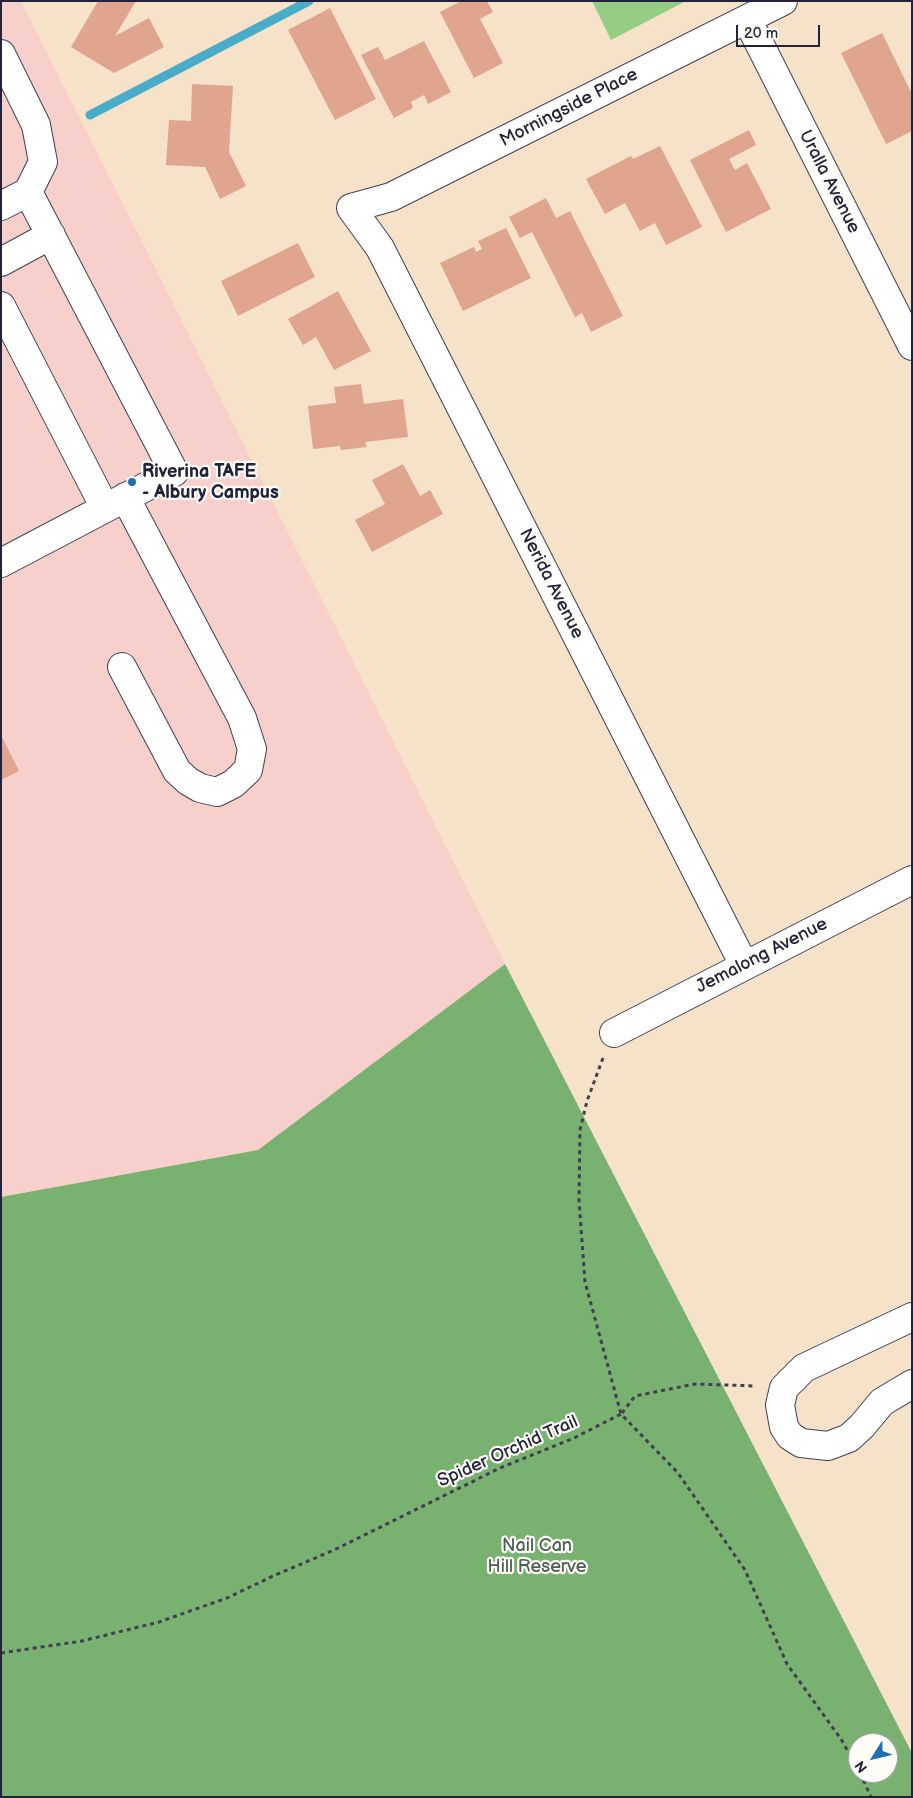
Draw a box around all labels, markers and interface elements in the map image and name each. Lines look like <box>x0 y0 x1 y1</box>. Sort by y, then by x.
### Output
scale bar <box>738 15 822 47</box>
text: 20 m <box>744 24 778 43</box>
street label: Morningside Place <box>496 64 642 152</box>
street label: Uralla Avenue <box>794 127 864 237</box>
place label: Riverina TAFE - Albury Campus <box>142 461 279 504</box>
marker: Riverina TAFE - Albury Campus <box>126 476 138 488</box>
street label: Nerida Avenue <box>514 525 588 643</box>
street label: Jemalong Avenue <box>693 914 831 998</box>
street label: Spider Orchid Trail <box>435 1411 581 1493</box>
park label: Nail Can Hill Reserve <box>488 1535 586 1578</box>
north arrow <box>848 1733 898 1783</box>
text: N <box>851 1757 871 1776</box>

